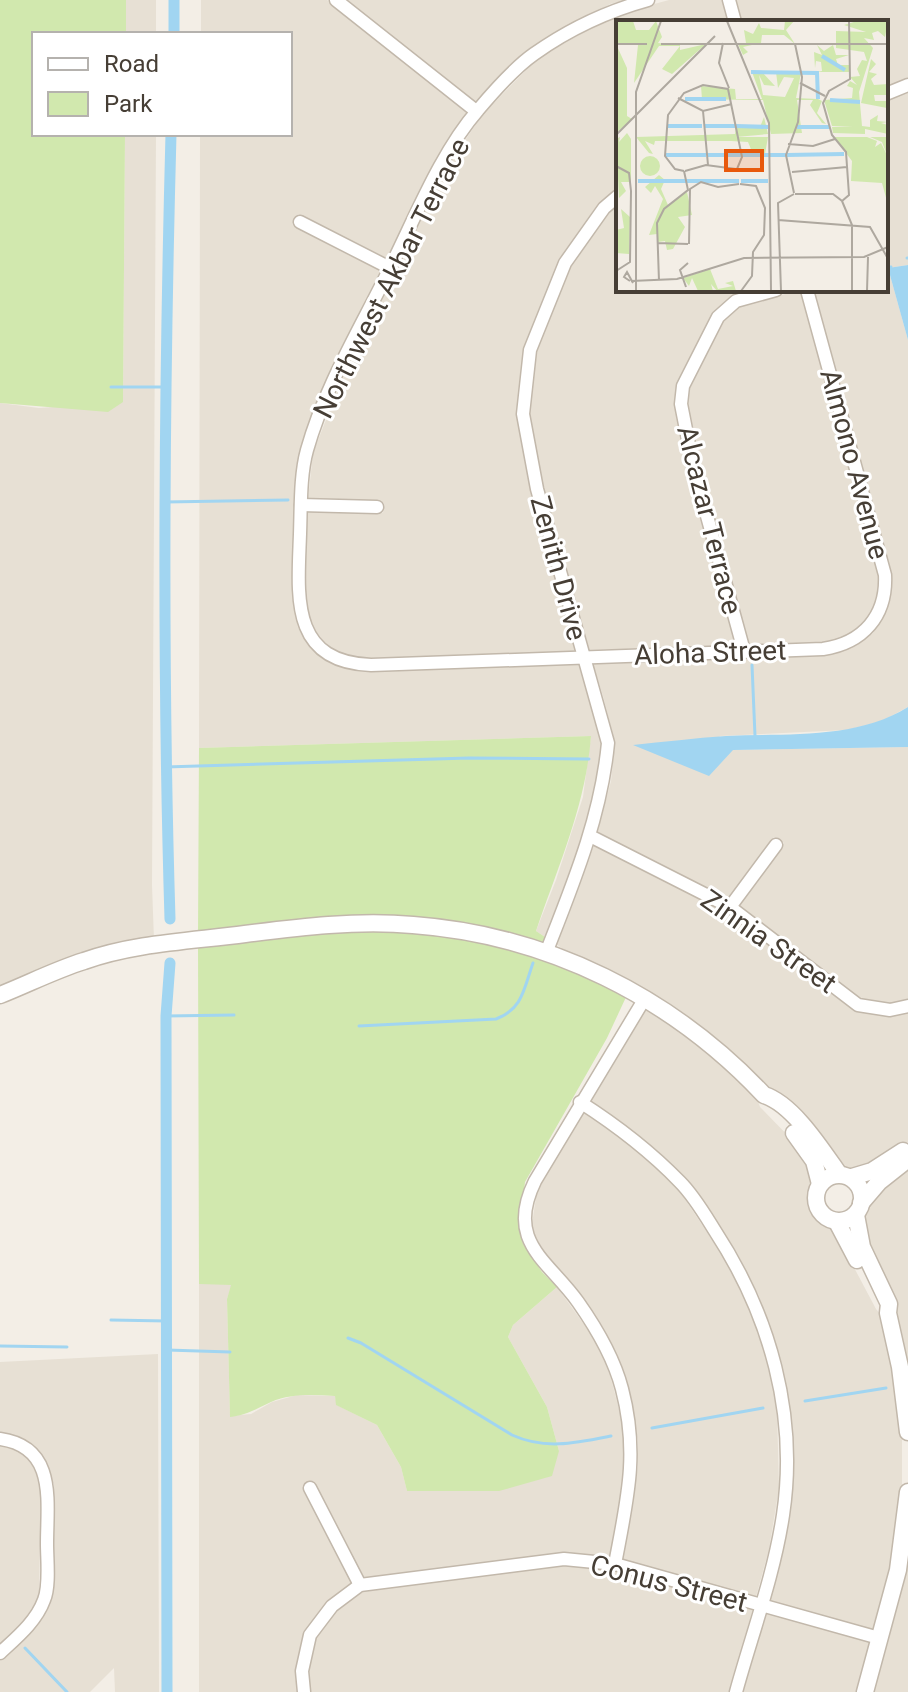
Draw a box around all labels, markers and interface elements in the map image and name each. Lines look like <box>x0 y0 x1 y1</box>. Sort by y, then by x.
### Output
inset map <box>616 20 888 292</box>
legend <box>32 32 292 136</box>
text: Road <box>104 50 159 78</box>
text: Park <box>104 90 153 118</box>
street label: Northwest Akbar Terrace <box>306 133 476 424</box>
street label: Almono Avenue <box>813 365 896 563</box>
street label: Alcazar Terrace <box>670 422 749 618</box>
street label: Zenith Drive <box>523 492 594 644</box>
street label: Aloha Street <box>633 633 787 672</box>
street label: Zinnia Street <box>695 883 843 1000</box>
street label: Conus Street <box>587 1548 751 1619</box>

